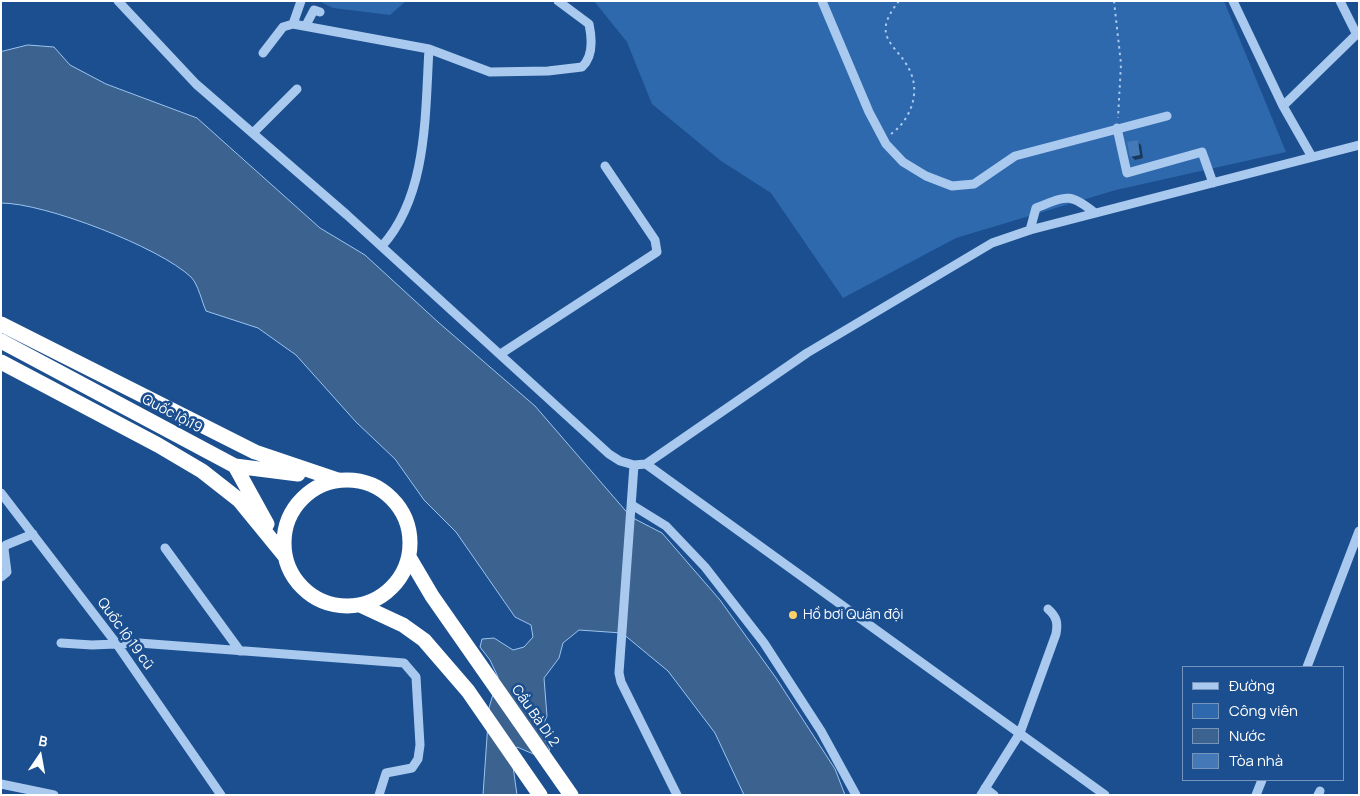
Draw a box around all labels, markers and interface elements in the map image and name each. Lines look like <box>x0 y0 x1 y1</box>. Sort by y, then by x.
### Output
street label: Quốc lộ 19 <box>139 391 205 437</box>
street label: Quốc lộ 19 cũ <box>93 595 157 673</box>
place label: Hồ bơi Quân đội <box>803 607 903 623</box>
marker: Hồ bơi Quân đội <box>787 609 799 621</box>
legend <box>1182 666 1345 781</box>
text: Đường <box>1229 675 1275 696</box>
street label: Cầu Bà Di 2 <box>508 682 562 750</box>
text: Công viên <box>1229 700 1298 721</box>
text: Nước <box>1229 725 1266 746</box>
north arrow <box>15 731 65 781</box>
text: B <box>37 731 50 751</box>
text: Tòa nhà <box>1229 750 1283 771</box>

